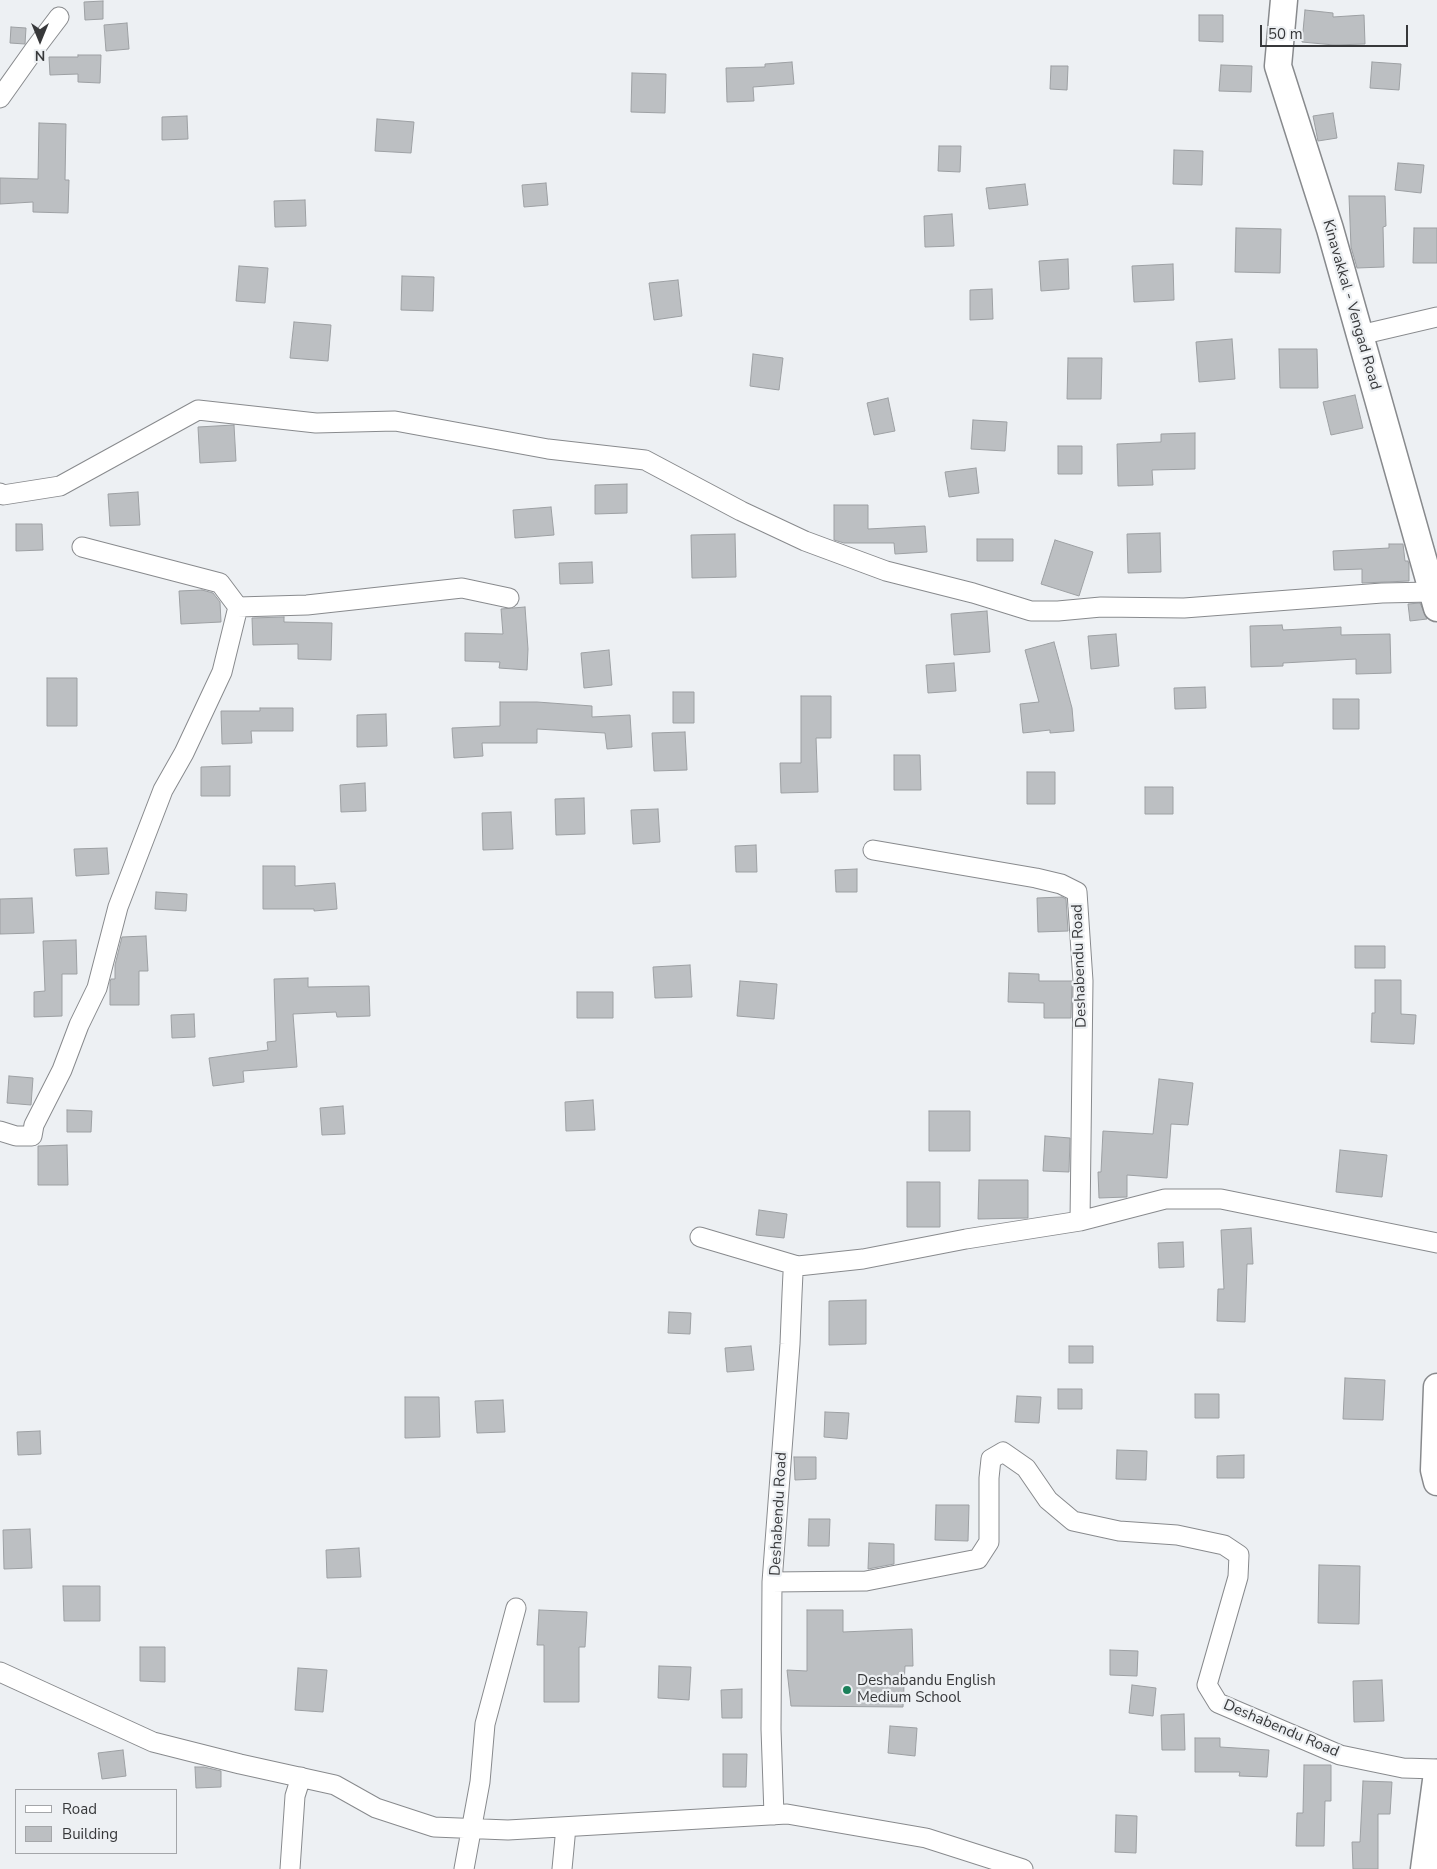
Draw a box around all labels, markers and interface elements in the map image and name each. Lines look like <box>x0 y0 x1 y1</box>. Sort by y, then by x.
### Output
north arrow <box>15 15 65 65</box>
scale bar <box>1262 15 1410 47</box>
text: 50 m <box>1268 24 1303 44</box>
text: N <box>35 46 45 65</box>
street label: Kinavakkal - Vengad Road <box>1318 218 1384 392</box>
street label: Deshabendu Road <box>1069 904 1091 1028</box>
street label: Deshabendu Road <box>767 1452 791 1576</box>
place label: Deshabandu English Medium School <box>857 1672 996 1707</box>
marker: Deshabandu English Medium School <box>841 1684 853 1696</box>
street label: Deshabendu Road <box>1220 1696 1342 1762</box>
legend <box>15 1789 178 1854</box>
text: Road <box>62 1799 97 1819</box>
text: Building <box>62 1824 118 1844</box>

